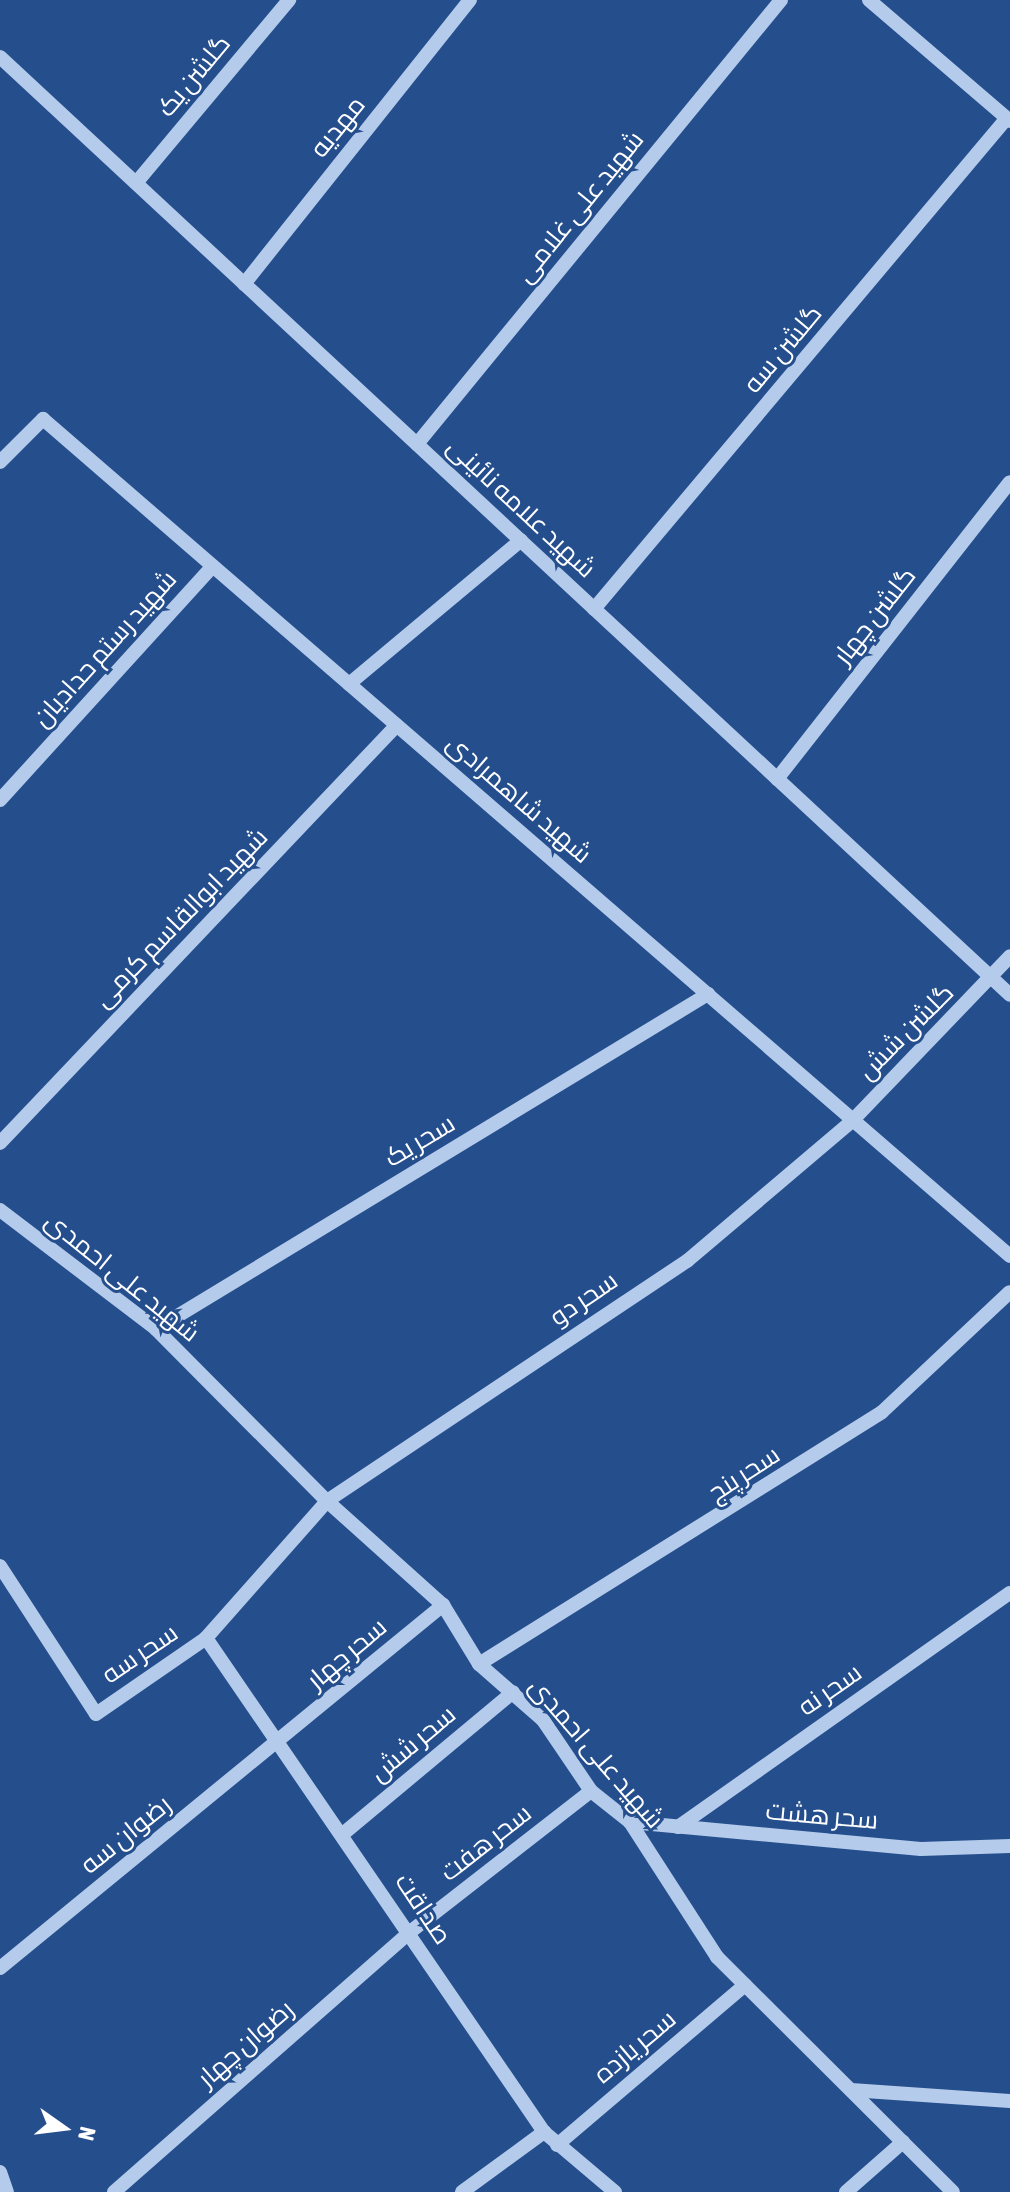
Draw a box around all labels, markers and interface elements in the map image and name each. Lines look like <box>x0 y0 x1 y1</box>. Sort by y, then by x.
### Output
street label: گلشن یک <box>151 29 237 123</box>
street label: مهدیه <box>304 90 372 164</box>
street label: شهید علی غلامی <box>509 125 651 289</box>
street label: گلشن سه <box>737 298 829 400</box>
street label: شهید علامه‌ نائینی <box>440 431 602 585</box>
street label: گلشن چهار <box>827 561 923 671</box>
street label: شهید رستم حدادیان <box>26 564 184 734</box>
street label: شهید شاهمرادی <box>440 728 598 870</box>
street label: شهید ابوالقاسم کرمی <box>87 822 275 1014</box>
street label: گلشن شش <box>851 977 961 1087</box>
street label: سحر یک <box>379 1108 461 1174</box>
street label: شهید علی احمدی <box>38 1205 206 1349</box>
street label: سحر دو <box>544 1265 624 1333</box>
street label: سحر پنج <box>702 1439 786 1509</box>
street label: سحر چهار <box>301 1612 393 1696</box>
street label: سحر سه <box>96 1617 184 1691</box>
street label: سحر نه <box>792 1657 868 1723</box>
street label: شهید علی احمدی <box>522 1671 670 1835</box>
street label: سحر شش <box>364 1699 462 1789</box>
street label: رضوان سه <box>74 1789 178 1881</box>
street label: سحر هشت <box>764 1796 880 1836</box>
street label: سحر هفت <box>434 1798 538 1888</box>
street label: صداقت <box>388 1867 458 1951</box>
street label: رضوان چهار <box>192 1994 300 2094</box>
street label: سحر یازده <box>588 2004 682 2090</box>
north arrow <box>24 2088 104 2168</box>
text: N <box>73 2124 101 2143</box>

